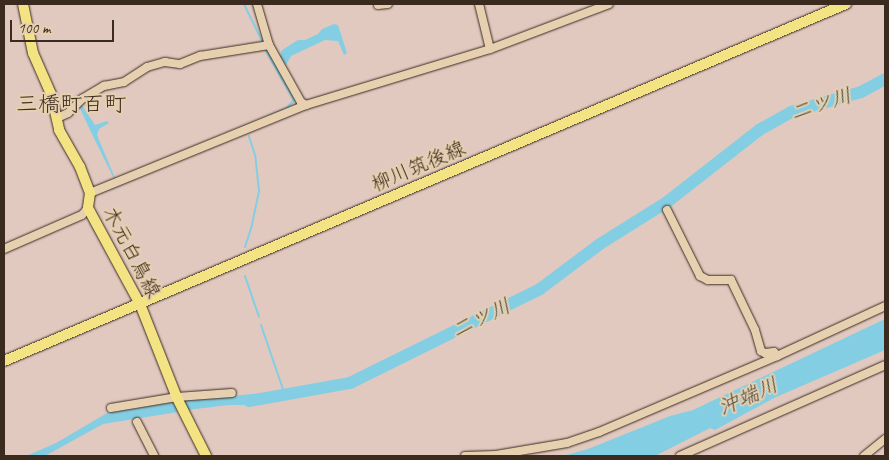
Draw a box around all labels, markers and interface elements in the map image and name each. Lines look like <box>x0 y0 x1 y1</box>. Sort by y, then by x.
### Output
scale bar <box>12 10 116 42</box>
text: 100 m <box>18 19 50 38</box>
water label: 二ツ川 <box>787 82 855 126</box>
district label: 三橋町百町 <box>16 92 126 118</box>
street label: 柳川筑後線 <box>367 135 469 197</box>
street label: 木元白鳥線 <box>98 202 166 302</box>
water label: 二ツ川 <box>447 293 515 343</box>
water label: 沖端川 <box>714 372 782 420</box>

